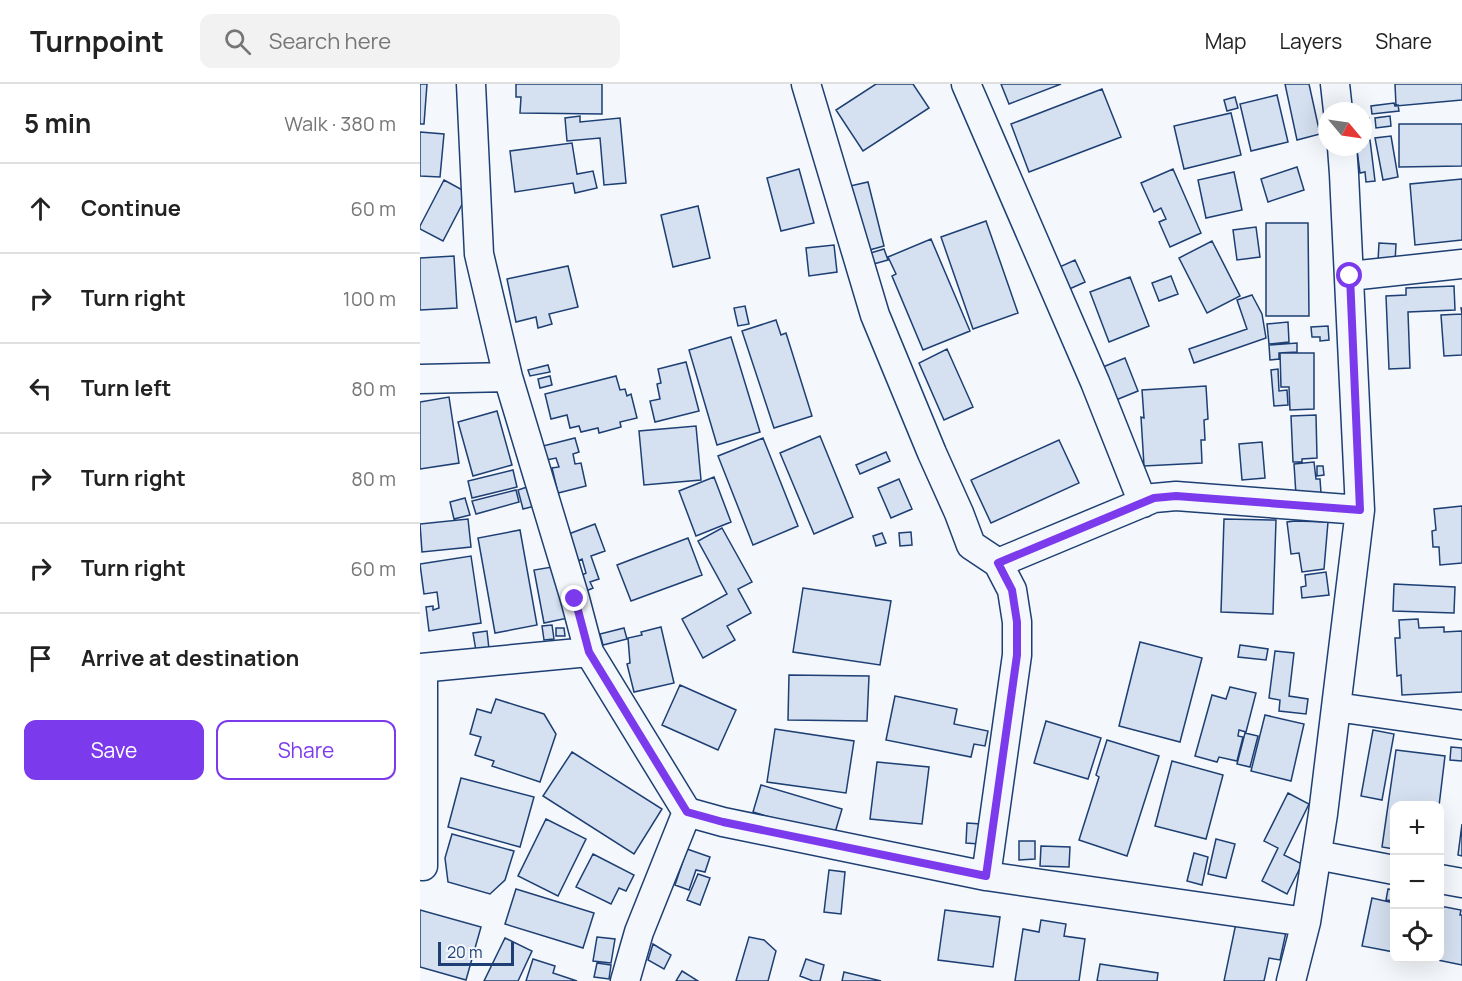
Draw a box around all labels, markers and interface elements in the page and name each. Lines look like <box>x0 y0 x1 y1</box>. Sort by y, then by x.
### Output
search box <box>200 14 620 68</box>
text: Turnpoint <box>30 22 164 60</box>
icon: search <box>221 25 254 58</box>
text: Search here <box>269 26 391 56</box>
text: Map <box>1205 27 1246 55</box>
text: Layers <box>1279 27 1342 55</box>
text: Share <box>1375 27 1432 55</box>
north arrow <box>1318 102 1372 156</box>
text: 5 min <box>24 105 91 141</box>
text: Walk · 380 m <box>284 110 396 137</box>
icon: ahead <box>24 192 57 225</box>
text: Continue <box>81 193 181 223</box>
text: 60 m <box>350 195 396 222</box>
route start <box>1336 262 1362 288</box>
icon: right <box>24 282 57 315</box>
text: Turn right <box>81 283 186 313</box>
text: 100 m <box>343 285 396 312</box>
icon: left <box>24 372 57 405</box>
text: Turn left <box>81 373 171 403</box>
text: 80 m <box>351 375 396 402</box>
icon: right <box>24 462 57 495</box>
text: Turn right <box>81 463 186 493</box>
text: 80 m <box>351 465 396 492</box>
icon: right <box>24 552 57 585</box>
text: Turn right <box>81 553 186 583</box>
text: 60 m <box>350 555 396 582</box>
route end <box>561 585 587 611</box>
icon: arrive <box>24 642 57 675</box>
text: Arrive at destination <box>81 643 299 673</box>
button: Save <box>24 720 204 780</box>
button: Share <box>216 720 396 780</box>
map controls <box>1390 801 1444 963</box>
button: + <box>1390 801 1444 855</box>
button: − <box>1390 855 1444 909</box>
button: locate <box>1390 909 1444 963</box>
scale bar <box>438 939 514 966</box>
text: 20 m <box>447 941 483 963</box>

